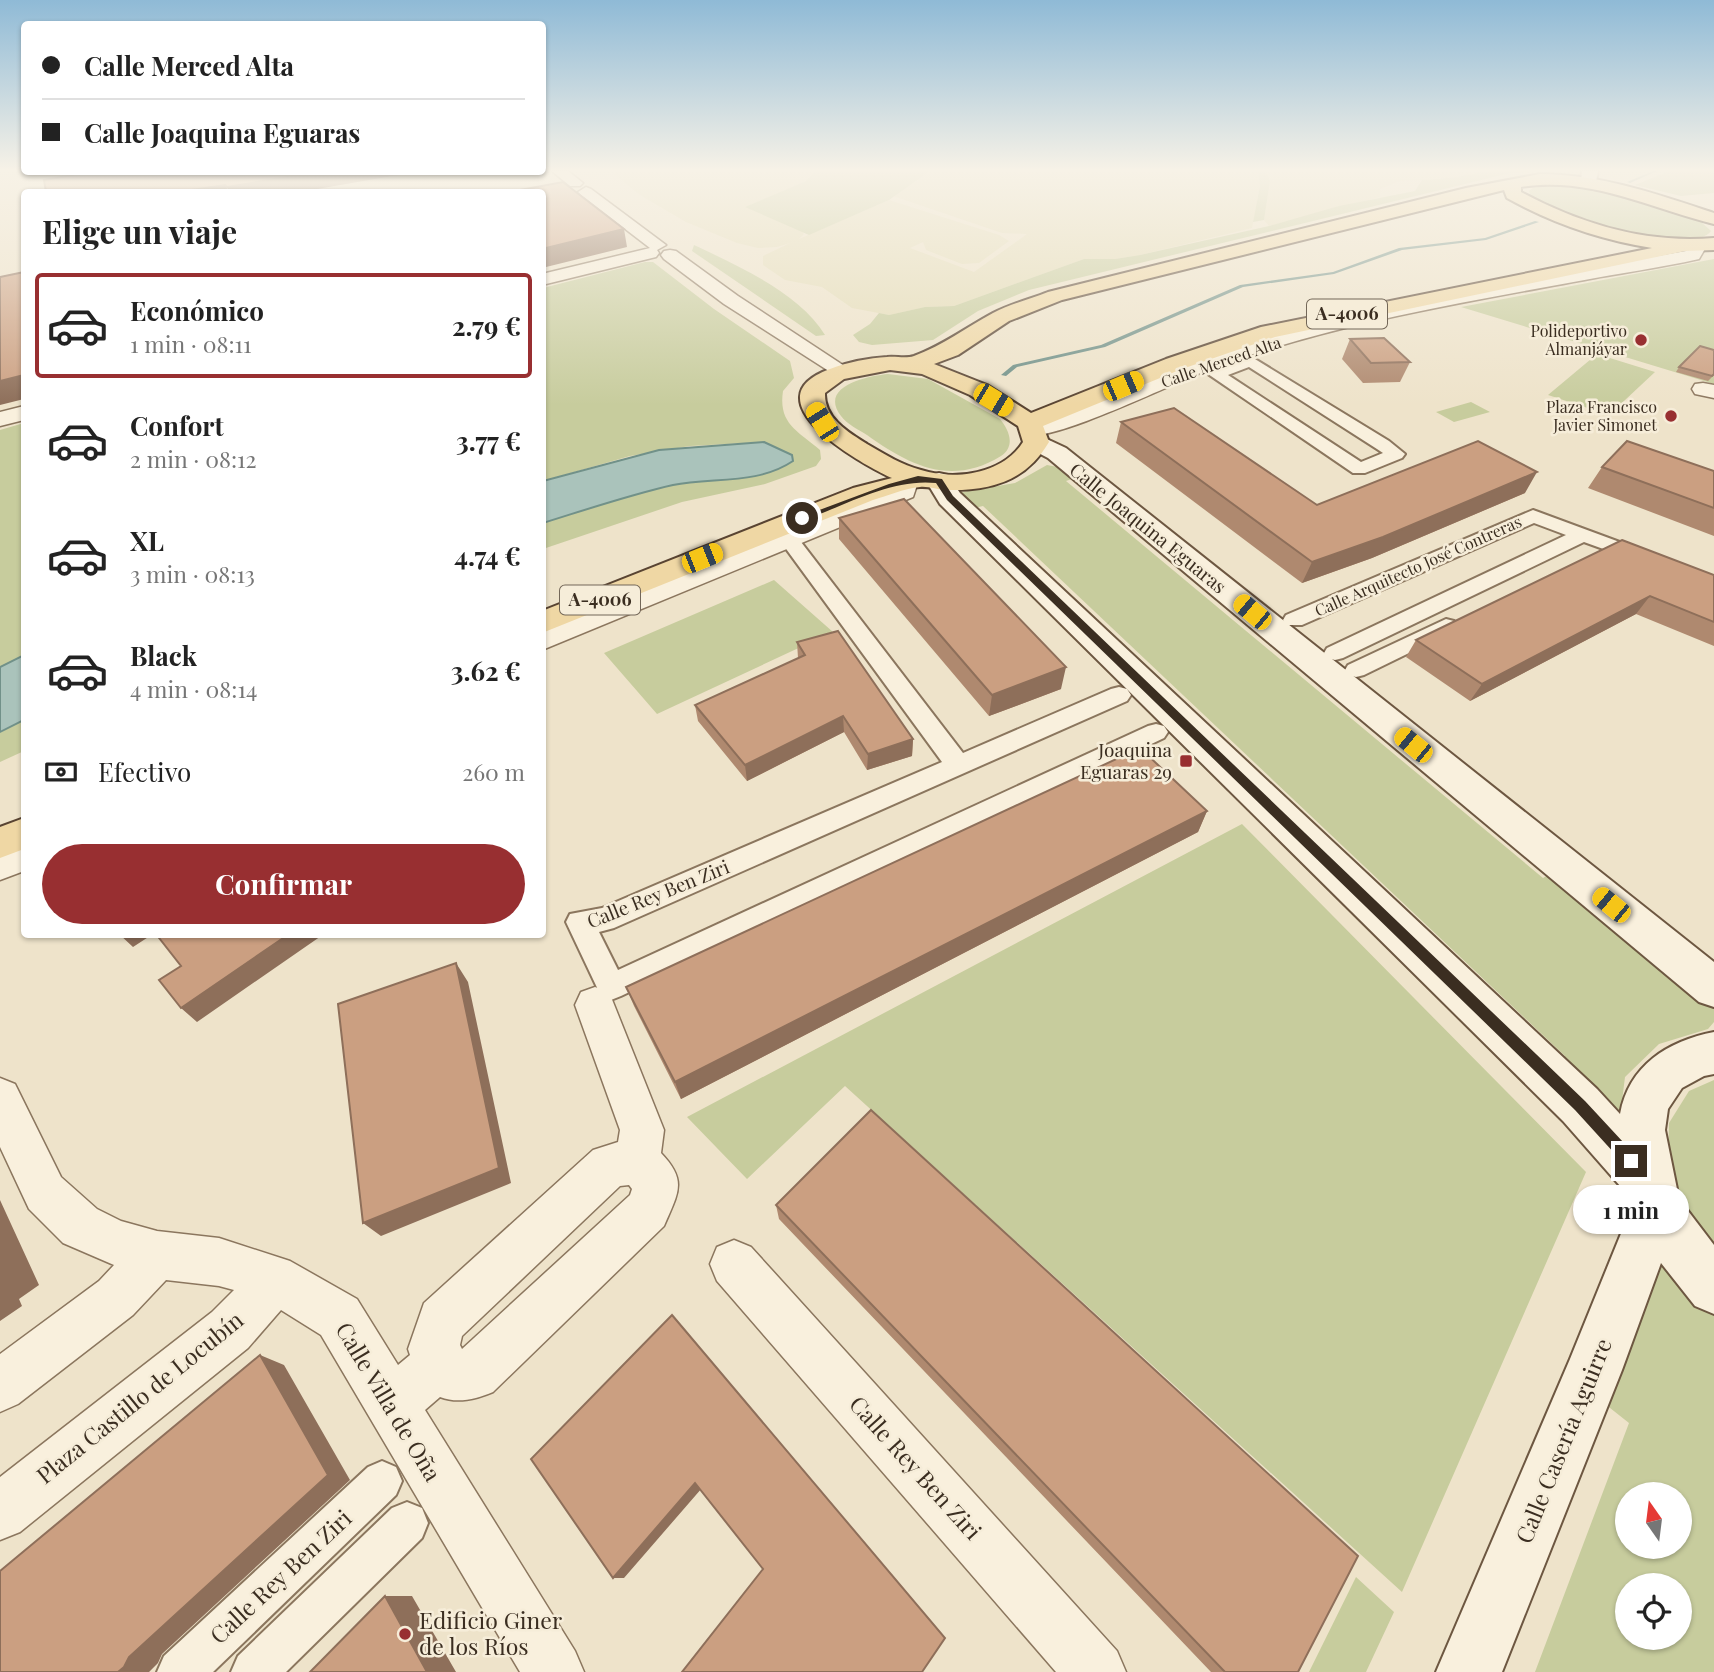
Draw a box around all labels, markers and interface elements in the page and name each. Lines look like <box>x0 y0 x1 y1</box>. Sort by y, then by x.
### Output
text: Calle Merced Alta <box>84 48 294 83</box>
text: Calle Joaquina Eguaras <box>84 115 360 150</box>
text: Elige un viaje <box>42 209 237 252</box>
text: Económico <box>130 293 264 328</box>
icon: car <box>46 294 109 357</box>
road number: A-4006 <box>1307 300 1387 328</box>
text: 2.79 € <box>452 308 521 343</box>
place label: Polideportivo Almanjáyar <box>1531 320 1627 359</box>
text: 1 min · 08:11 <box>130 328 252 359</box>
street label: Calle Merced Alta <box>1158 331 1284 392</box>
marker: Polideportivo Almanjáyar <box>1633 332 1649 348</box>
car <box>1100 368 1147 404</box>
car <box>970 380 1017 420</box>
place label: Plaza Francisco Javier Simonet <box>1546 396 1657 435</box>
car <box>802 399 843 445</box>
text: Confort <box>130 408 224 443</box>
marker: Plaza Francisco Javier Simonet <box>1663 408 1679 424</box>
icon: car <box>46 409 109 472</box>
text: 3.77 € <box>456 423 521 458</box>
text: 2 min · 08:12 <box>130 443 257 474</box>
street label: Calle Joaquina Eguaras <box>1065 456 1232 599</box>
route start <box>786 502 818 534</box>
street label: Calle Arquitecto José Contreras <box>1311 510 1525 621</box>
text: XL <box>130 523 164 558</box>
icon: car <box>46 524 109 587</box>
text: 4.74 € <box>454 538 521 573</box>
car <box>679 540 726 576</box>
text: 3 min · 08:13 <box>130 558 255 589</box>
road number: A-4006 <box>560 586 640 614</box>
car <box>1230 590 1275 634</box>
text: Black <box>130 638 197 673</box>
icon: car <box>46 639 109 702</box>
text: 3.62 € <box>451 653 521 688</box>
text: 4 min · 08:14 <box>130 673 257 704</box>
car <box>1391 724 1436 766</box>
place label: Joaquina Eguaras 29 <box>1080 736 1173 784</box>
icon: cash <box>42 753 80 791</box>
marker: Joaquina Eguaras 29 <box>1178 753 1194 769</box>
text: Efectivo <box>98 754 191 789</box>
text: 260 m <box>462 756 525 787</box>
button: Confirmar <box>42 844 525 924</box>
street label: Calle Rey Ben Ziri <box>583 852 733 934</box>
car <box>1589 884 1634 926</box>
route end <box>1615 1145 1647 1177</box>
callout: 1 min <box>1573 1186 1689 1234</box>
text: 1 min <box>1603 1194 1659 1225</box>
street label: Plaza Castillo de Locubín <box>29 1304 249 1490</box>
street label: Calle Villa de Oña <box>330 1316 449 1487</box>
street label: Calle Casería Aguirre <box>1507 1333 1618 1547</box>
street label: Calle Rey Ben Ziri <box>843 1388 989 1546</box>
north arrow <box>1615 1482 1692 1559</box>
map controls <box>1615 1482 1692 1650</box>
street label: Calle Rey Ben Ziri <box>202 1502 358 1650</box>
button: locate <box>1615 1573 1692 1650</box>
place label: Edificio Giner de los Ríos <box>419 1604 562 1661</box>
marker: Edificio Giner de los Ríos <box>397 1626 413 1642</box>

